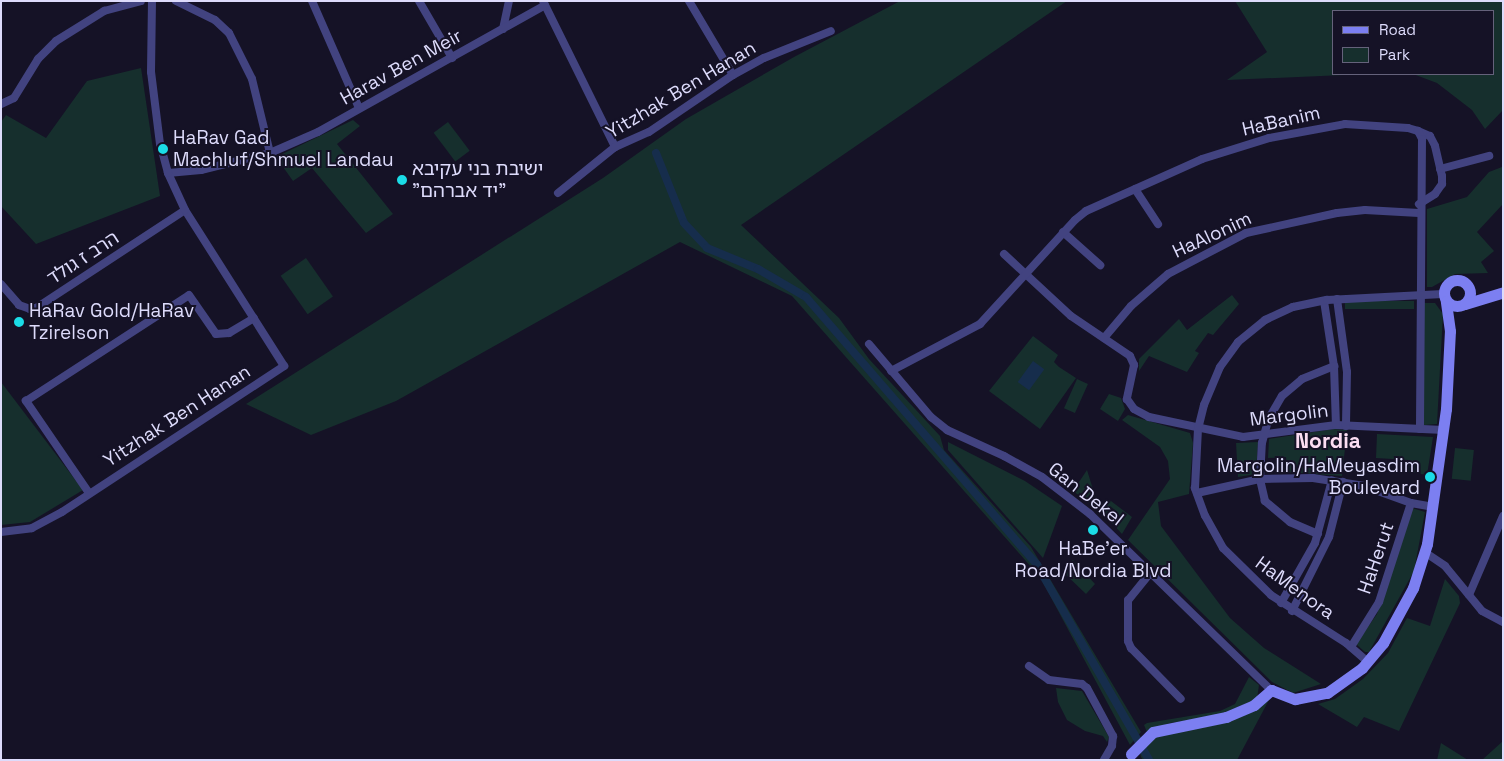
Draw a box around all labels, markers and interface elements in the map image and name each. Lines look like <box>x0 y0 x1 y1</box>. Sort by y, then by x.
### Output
legend <box>1332 10 1494 75</box>
text: Road <box>1379 20 1416 39</box>
street label: Harav Ben Meir <box>336 24 466 110</box>
street label: Yitzhak Ben Hanan <box>602 36 760 144</box>
text: Park <box>1379 45 1410 64</box>
street label: HaBanim <box>1240 101 1322 141</box>
place label: HaRav Gad Machluf/Shmuel Landau <box>173 127 394 171</box>
marker: HaRav Gad Machluf/Shmuel Landau <box>157 143 169 155</box>
place label: ישיבת בני עקיבא "יד אברהם" <box>412 158 543 202</box>
marker: ישיבת בני עקיבא "יד אברהם" <box>396 174 408 186</box>
street label: HaAlonim <box>1169 207 1255 263</box>
street label: הרב ז גולד <box>43 226 123 290</box>
place label: HaRav Gold/HaRav Tzirelson <box>29 300 194 344</box>
marker: HaRav Gold/HaRav Tzirelson <box>13 316 25 328</box>
street label: Yitzhak Ben Hanan <box>99 360 255 472</box>
street label: Margolin <box>1248 399 1330 431</box>
district label: Nordia <box>1295 428 1361 454</box>
place label: Margolin/HaMeyasdim Boulevard <box>1217 455 1420 499</box>
street label: Gan Dekel <box>1044 457 1128 531</box>
marker: Margolin/HaMeyasdim Boulevard <box>1424 471 1436 483</box>
street label: HaHerut <box>1353 519 1399 597</box>
marker: HaBe'er Road/Nordia Blvd <box>1087 524 1099 536</box>
place label: HaBe'er Road/Nordia Blvd <box>1015 538 1171 582</box>
street label: HaMenora <box>1251 552 1339 624</box>

